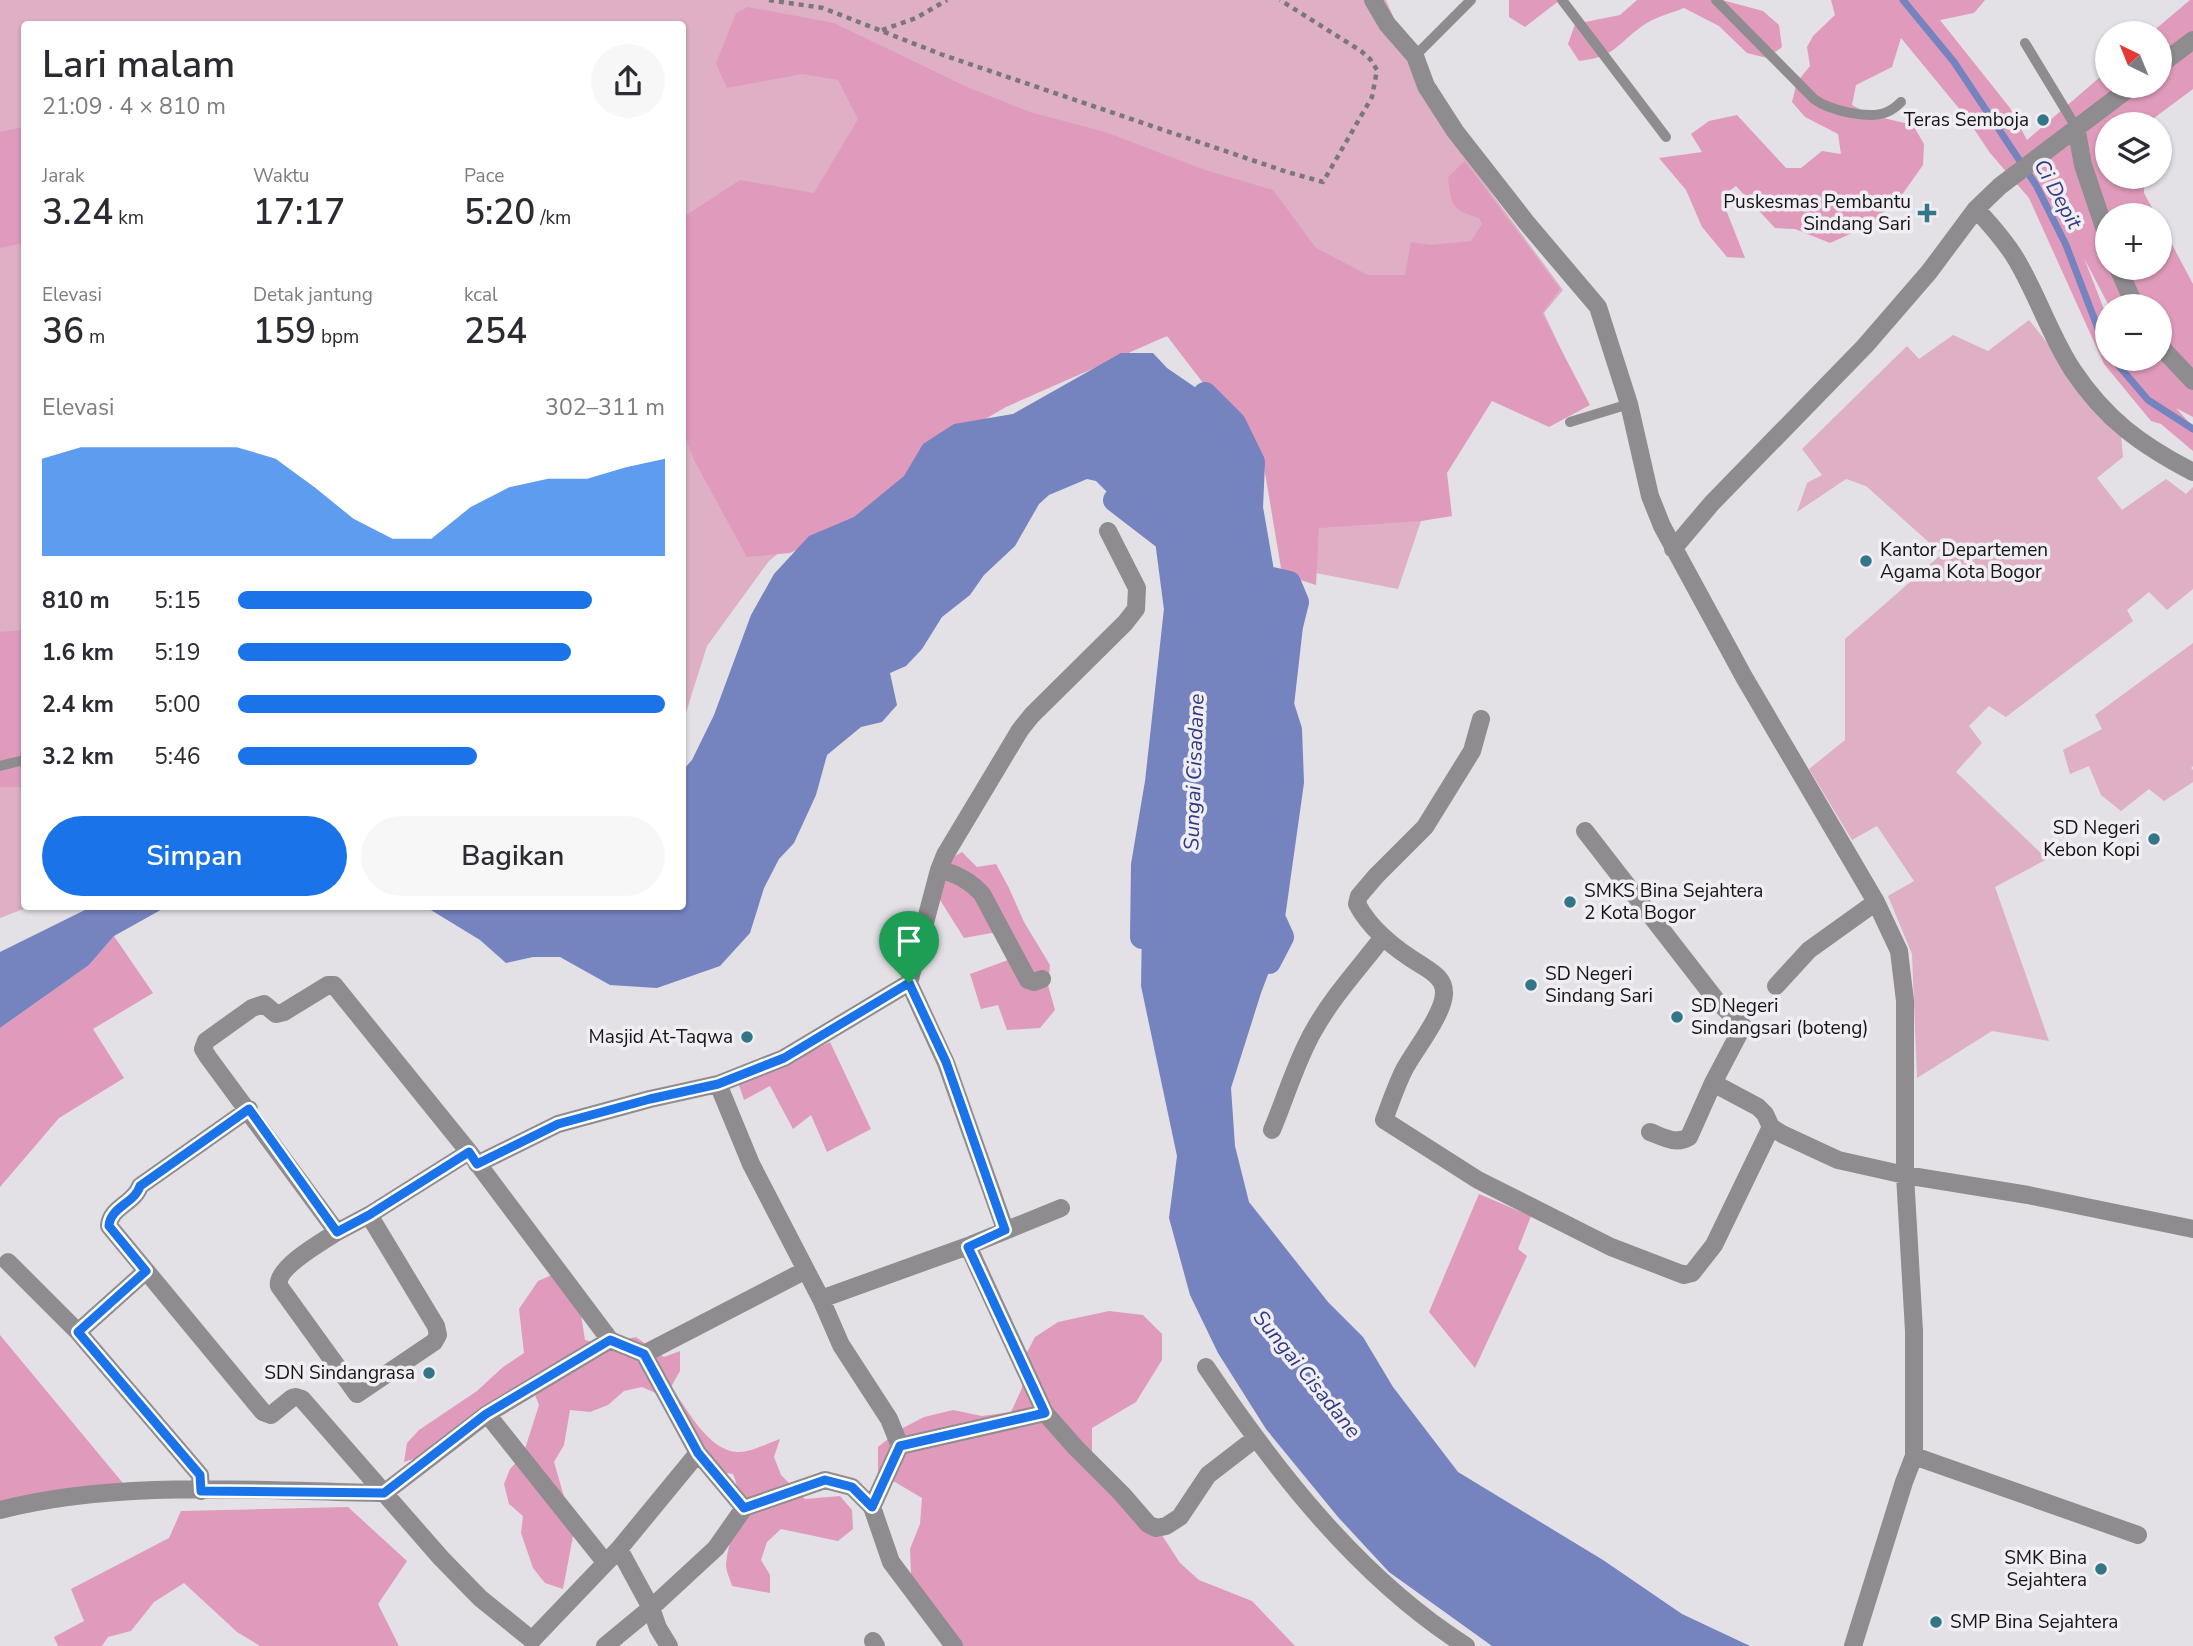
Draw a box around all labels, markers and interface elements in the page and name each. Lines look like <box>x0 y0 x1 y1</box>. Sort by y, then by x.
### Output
north arrow <box>2095 21 2172 98</box>
map controls <box>2095 21 2172 371</box>
text: Lari malam <box>42 39 235 90</box>
button: share <box>591 44 665 118</box>
text: 21:09 · 4 × 810 m <box>42 91 226 122</box>
place label: Teras Semboja <box>1904 107 2029 133</box>
marker: Teras Semboja <box>2035 112 2051 128</box>
button: layers <box>2095 112 2172 189</box>
water label: Ci Depit <box>2027 154 2089 234</box>
text: Jarak <box>42 163 85 189</box>
text: Waktu <box>253 163 309 189</box>
text: Pace <box>464 163 504 189</box>
text: 3.24 <box>42 189 113 236</box>
text: 17:17 <box>253 189 345 236</box>
text: 5:20 <box>464 189 535 236</box>
place label: Puskesmas Pembantu Sindang Sari <box>1723 189 1911 237</box>
marker: Puskesmas Pembantu Sindang Sari <box>1917 203 1937 223</box>
button: + <box>2095 203 2172 280</box>
text: km <box>113 205 144 231</box>
text: /km <box>535 205 571 231</box>
text: Elevasi <box>42 282 102 308</box>
text: Detak jantung <box>253 282 373 308</box>
text: kcal <box>464 282 498 308</box>
button: − <box>2095 294 2172 371</box>
text: 36 <box>42 308 84 355</box>
text: 159 <box>253 308 316 355</box>
text: 254 <box>464 308 527 355</box>
text: m <box>84 324 105 350</box>
text: bpm <box>316 324 359 350</box>
text: Elevasi <box>42 392 114 423</box>
text: 302–311 m <box>545 392 665 423</box>
place label: Kantor Departemen Agama Kota Bogor <box>1880 537 2048 585</box>
marker: Kantor Departemen Agama Kota Bogor <box>1858 553 1874 569</box>
text: 810 m <box>42 585 110 616</box>
text: 5:15 <box>154 585 201 616</box>
text: 1.6 km <box>42 637 114 668</box>
text: 5:19 <box>154 637 201 668</box>
text: 2.4 km <box>42 689 114 720</box>
text: 5:00 <box>154 689 201 720</box>
water label: Sungai Cisadane <box>1177 693 1211 851</box>
text: 3.2 km <box>42 741 114 772</box>
text: 5:46 <box>154 741 201 772</box>
place label: SD Negeri Kebon Kopi <box>2043 815 2140 863</box>
button: Simpan <box>42 816 347 896</box>
button: Bagikan <box>361 816 665 896</box>
marker: SD Negeri Kebon Kopi <box>2146 831 2162 847</box>
place label: SMKS Bina Sejahtera 2 Kota Bogor <box>1584 878 1763 926</box>
marker: SMKS Bina Sejahtera 2 Kota Bogor <box>1562 894 1578 910</box>
pin <box>879 911 939 983</box>
icon: arrive <box>890 922 928 960</box>
place label: SD Negeri Sindang Sari <box>1545 961 1653 1009</box>
marker: SD Negeri Sindang Sari <box>1523 977 1539 993</box>
place label: SD Negeri Sindangsari (boteng) <box>1691 993 1868 1041</box>
marker: SD Negeri Sindangsari (boteng) <box>1669 1009 1685 1025</box>
place label: Masjid At-Taqwa <box>588 1024 733 1050</box>
marker: Masjid At-Taqwa <box>739 1029 755 1045</box>
water label: Sungai Cisadane <box>1247 1304 1367 1444</box>
place label: SDN Sindangrasa <box>264 1360 415 1386</box>
marker: SDN Sindangrasa <box>421 1365 437 1381</box>
place label: SMK Bina Sejahtera <box>2004 1545 2087 1593</box>
marker: SMK Bina Sejahtera <box>2093 1561 2109 1577</box>
place label: SMP Bina Sejahtera <box>1950 1609 2118 1635</box>
marker: SMP Bina Sejahtera <box>1928 1614 1944 1630</box>

